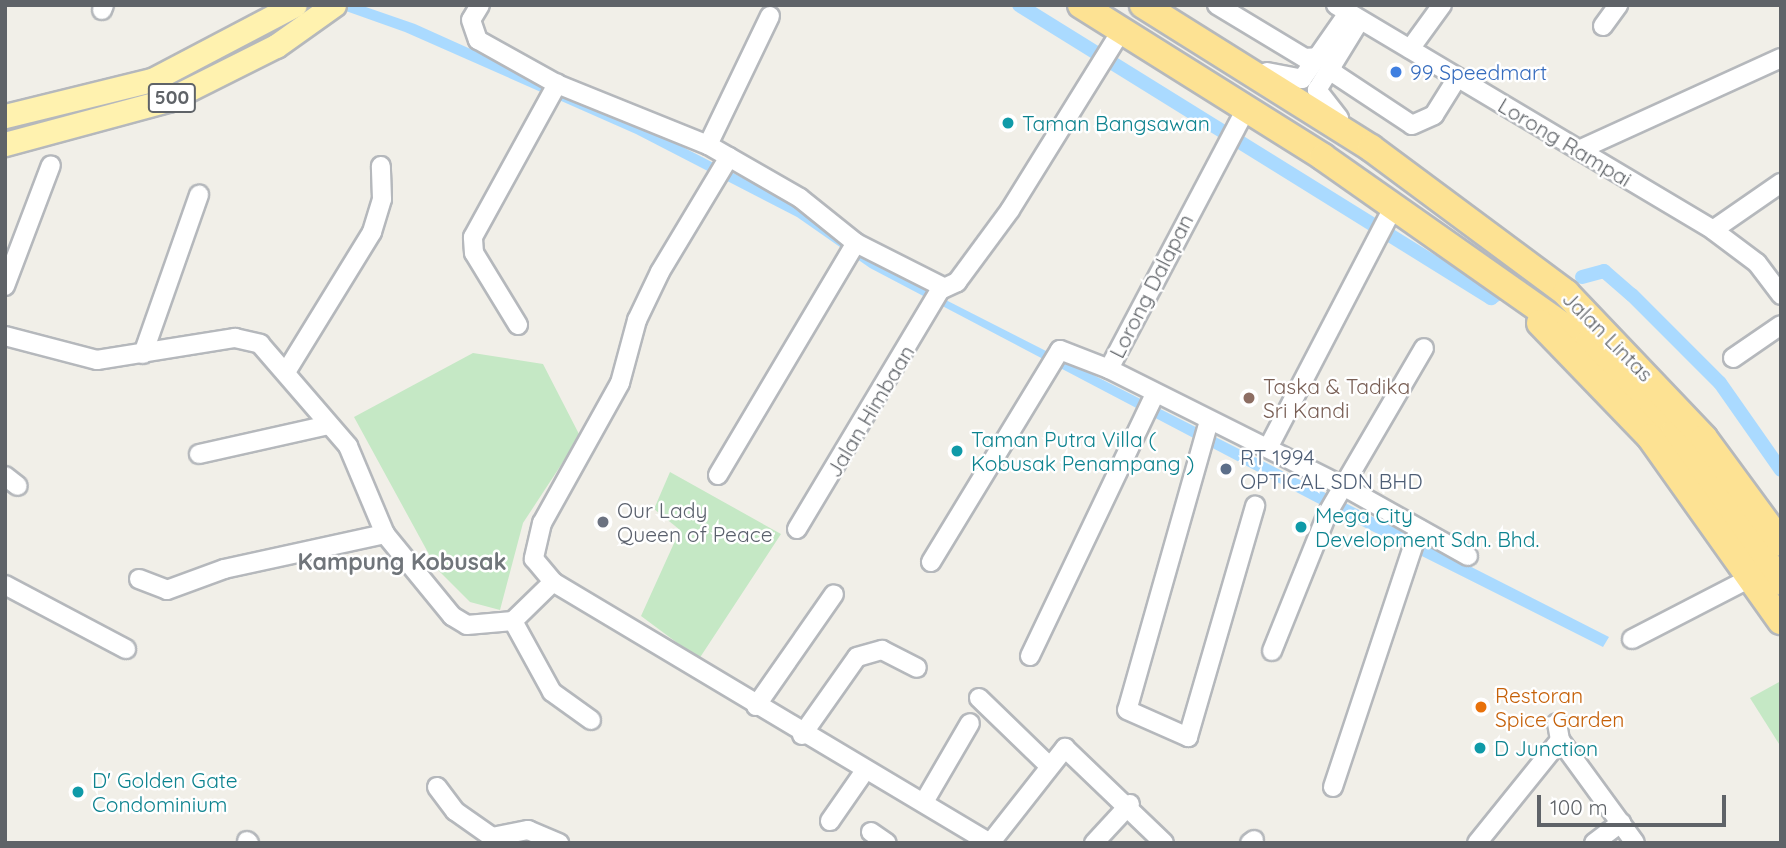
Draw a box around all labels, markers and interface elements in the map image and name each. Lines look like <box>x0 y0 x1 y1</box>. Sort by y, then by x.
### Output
place label: 99 Speedmart <box>1410 59 1547 85</box>
marker: 99 Speedmart <box>1388 64 1404 80</box>
road number: 500 <box>148 82 196 114</box>
street label: Lorong Rampai <box>1494 92 1636 192</box>
place label: Taman Bangsawan <box>1022 110 1210 136</box>
marker: Taman Bangsawan <box>1000 115 1016 131</box>
street label: Lorong Dalapan <box>1104 210 1198 362</box>
street label: Jalan Lintas <box>1557 285 1659 387</box>
street label: Jalan Himbaan <box>821 340 919 482</box>
place label: Taska & Tadika Sri Kandi <box>1263 373 1410 423</box>
marker: Taska & Tadika Sri Kandi <box>1241 390 1257 406</box>
place label: Taman Putra Villa ( Kobusak Penampang ) <box>971 426 1194 476</box>
marker: Taman Putra Villa ( Kobusak Penampang ) <box>949 443 965 459</box>
place label: RT 1994 OPTICAL SDN BHD <box>1240 444 1423 494</box>
marker: RT 1994 OPTICAL SDN BHD <box>1218 461 1234 477</box>
place label: Our Lady Queen of Peace <box>617 497 773 547</box>
place label: Mega City Development Sdn. Bhd. <box>1315 502 1539 552</box>
marker: Our Lady Queen of Peace <box>595 514 611 530</box>
marker: Mega City Development Sdn. Bhd. <box>1293 519 1309 535</box>
district label: Kampung Kobusak <box>297 548 507 576</box>
place label: Restoran Spice Garden <box>1495 682 1624 732</box>
marker: Restoran Spice Garden <box>1473 699 1489 715</box>
place label: D Junction <box>1494 735 1598 761</box>
marker: D Junction <box>1472 740 1488 756</box>
place label: D' Golden Gate Condominium <box>92 767 238 817</box>
scale bar <box>1541 782 1730 826</box>
marker: D' Golden Gate Condominium <box>70 784 86 800</box>
text: 100 m <box>1550 794 1608 820</box>

